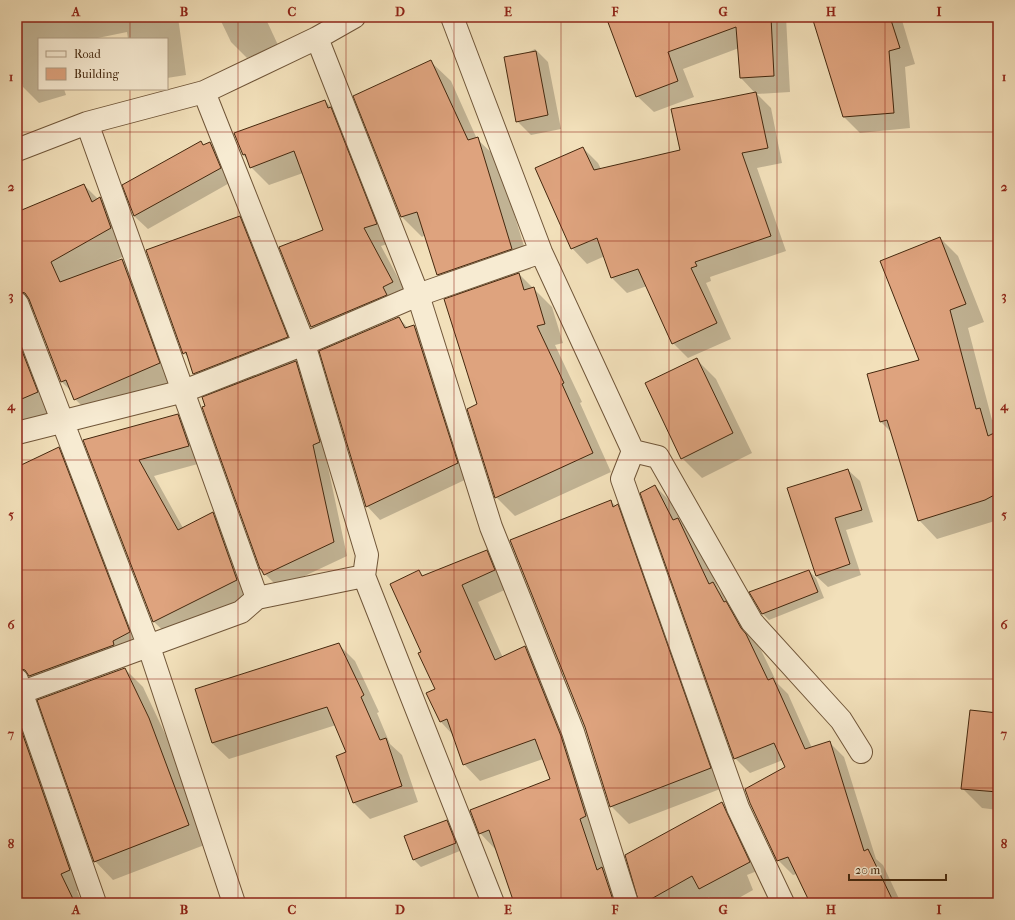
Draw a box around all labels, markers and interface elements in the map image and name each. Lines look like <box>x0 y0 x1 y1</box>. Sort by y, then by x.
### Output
text: A <box>71 4 81 19</box>
text: B <box>180 4 189 19</box>
text: C <box>288 4 297 19</box>
text: D <box>395 4 405 19</box>
text: E <box>504 4 512 19</box>
text: F <box>611 4 619 19</box>
text: G <box>718 4 728 19</box>
text: H <box>826 4 837 19</box>
text: I <box>936 4 942 19</box>
legend <box>38 38 168 90</box>
text: Road <box>74 47 101 61</box>
text: Building <box>74 67 119 81</box>
text: 1 <box>9 69 14 84</box>
text: 1 <box>1002 69 1007 84</box>
text: 2 <box>8 179 15 194</box>
text: 2 <box>1001 179 1008 194</box>
text: 3 <box>8 288 14 304</box>
text: 3 <box>1001 288 1007 304</box>
text: 4 <box>6 398 16 414</box>
text: 4 <box>999 398 1009 414</box>
text: 5 <box>8 507 14 522</box>
text: 5 <box>1001 507 1007 522</box>
text: 6 <box>7 617 15 632</box>
text: 6 <box>1000 617 1008 632</box>
text: 7 <box>7 726 15 741</box>
text: 7 <box>1000 726 1008 741</box>
text: 8 <box>8 836 15 851</box>
text: 8 <box>1001 836 1008 851</box>
scale bar <box>849 856 946 882</box>
text: 20 m <box>855 863 880 877</box>
text: A <box>71 902 81 917</box>
text: B <box>180 902 189 917</box>
text: C <box>288 902 297 917</box>
text: D <box>395 902 405 917</box>
text: E <box>504 902 512 917</box>
text: F <box>611 902 619 917</box>
text: G <box>718 902 728 917</box>
text: H <box>826 902 837 917</box>
text: I <box>936 902 942 917</box>

